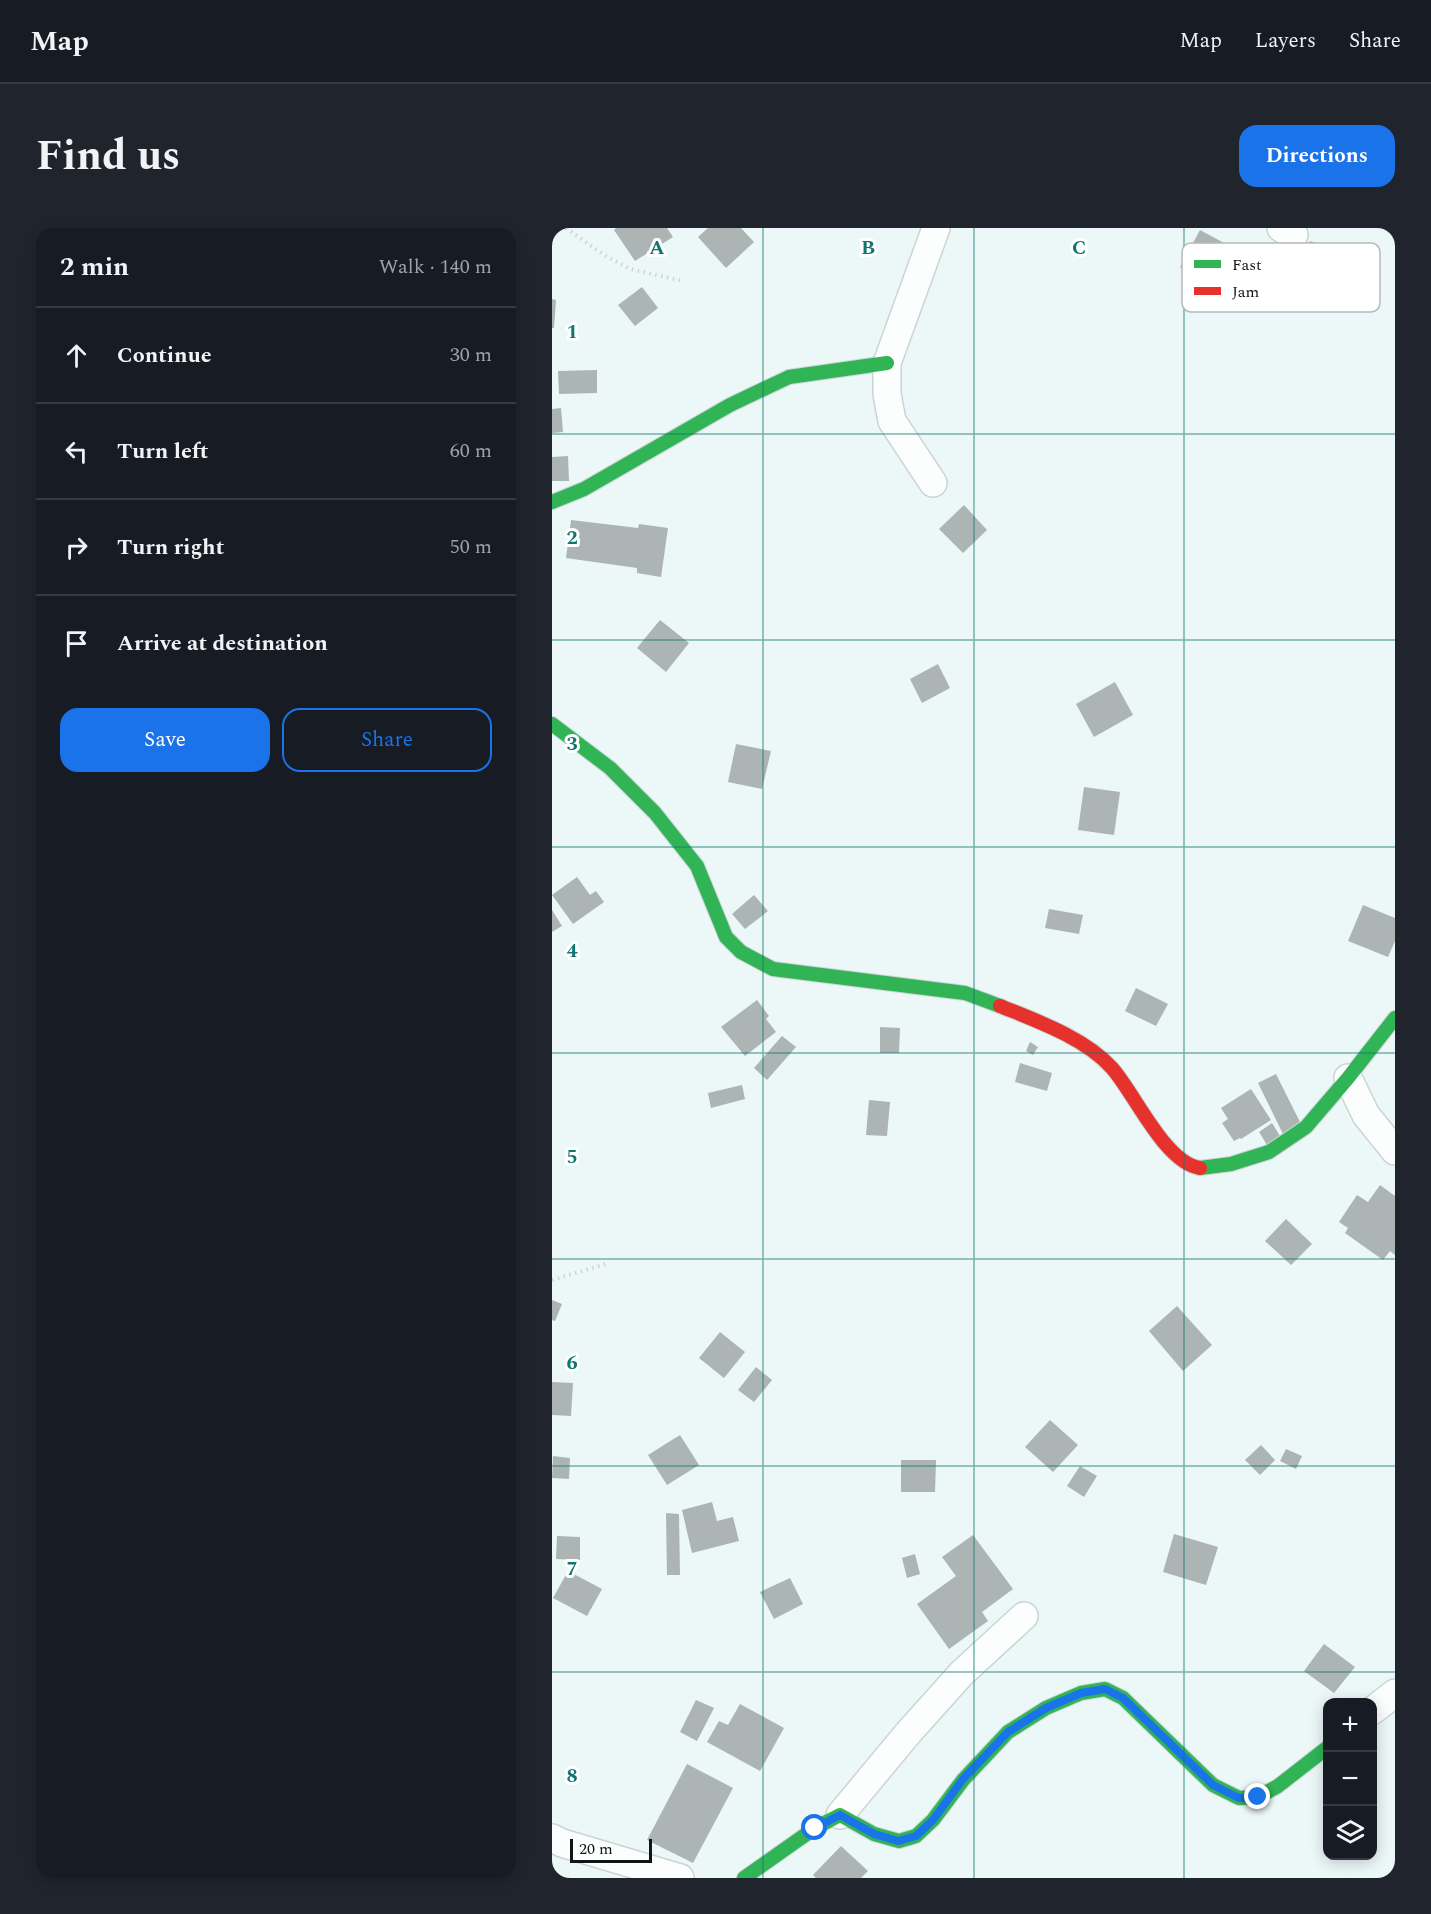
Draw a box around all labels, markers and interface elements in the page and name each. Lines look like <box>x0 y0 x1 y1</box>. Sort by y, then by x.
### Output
text: Map <box>30 20 89 63</box>
text: Map <box>1180 25 1222 57</box>
text: Layers <box>1255 25 1316 57</box>
text: Share <box>1349 25 1401 57</box>
text: Find us <box>36 125 180 188</box>
button: Directions <box>1239 125 1395 187</box>
text: A <box>649 233 665 263</box>
text: B <box>861 233 875 263</box>
text: C <box>1072 233 1086 263</box>
legend <box>1182 243 1380 312</box>
text: 2 min <box>60 247 129 287</box>
text: Walk · 140 m <box>379 252 492 282</box>
text: Fast <box>1232 253 1262 277</box>
text: Jam <box>1232 280 1260 304</box>
text: 1 <box>566 317 578 347</box>
icon: ahead <box>60 339 93 372</box>
text: Continue <box>117 339 212 372</box>
text: 30 m <box>450 340 492 370</box>
icon: left <box>60 435 93 468</box>
text: Turn left <box>117 435 209 468</box>
text: 60 m <box>450 436 492 466</box>
text: 2 <box>566 523 578 553</box>
icon: right <box>60 531 93 564</box>
text: Turn right <box>117 531 224 564</box>
text: 50 m <box>450 532 492 562</box>
icon: arrive <box>60 627 93 660</box>
text: Arrive at destination <box>117 627 328 660</box>
button: Save <box>60 708 270 772</box>
button: Share <box>282 708 492 772</box>
text: 3 <box>566 729 578 759</box>
text: 4 <box>566 936 578 966</box>
text: 5 <box>566 1142 578 1172</box>
text: 6 <box>566 1348 578 1378</box>
text: 7 <box>566 1554 578 1584</box>
map controls <box>1323 1698 1377 1860</box>
button: + <box>1323 1698 1377 1752</box>
button: − <box>1323 1752 1377 1806</box>
text: 8 <box>566 1761 578 1791</box>
route end <box>1244 1783 1270 1809</box>
button: layers <box>1323 1806 1377 1860</box>
route start <box>801 1814 827 1840</box>
scale bar <box>570 1836 652 1864</box>
text: 20 m <box>579 1837 613 1861</box>

